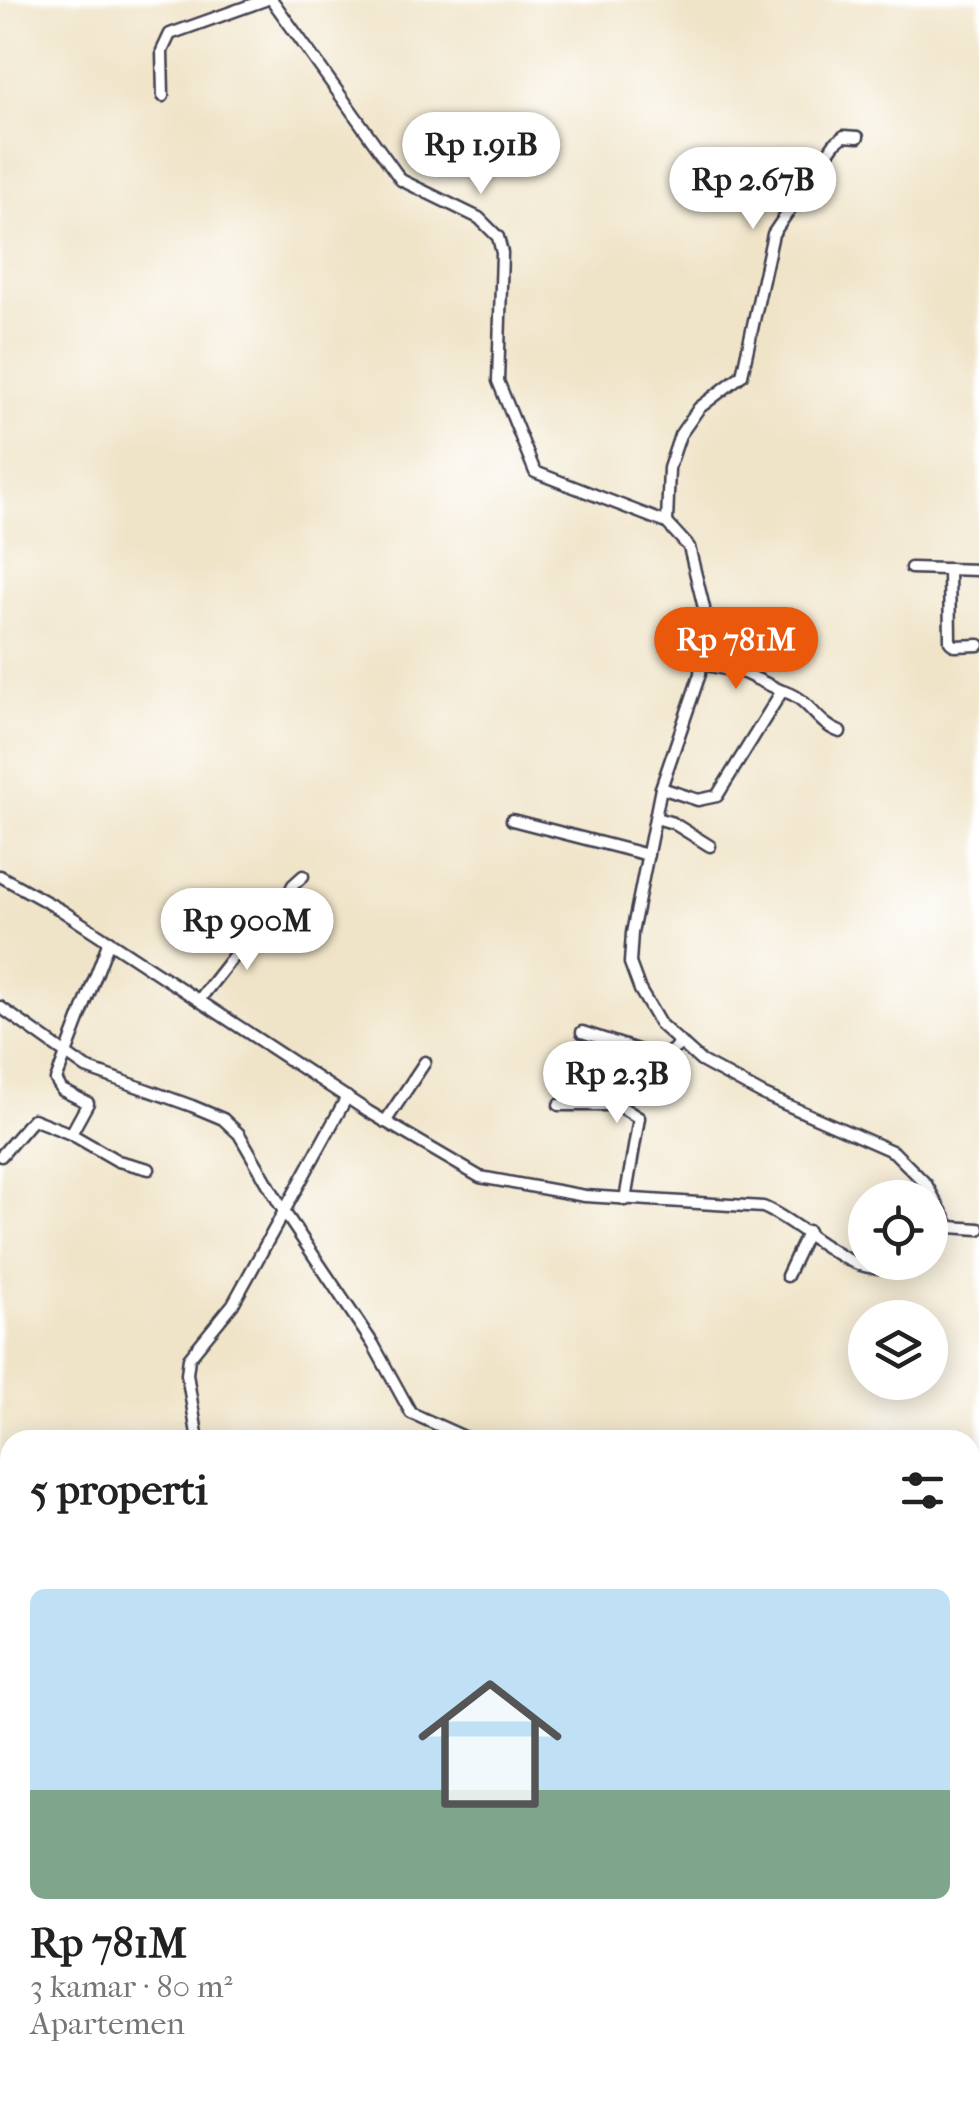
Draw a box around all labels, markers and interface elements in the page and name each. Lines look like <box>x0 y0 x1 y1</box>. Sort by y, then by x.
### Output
pin: Rp 1.91B <box>378 112 584 197</box>
text: Rp 1.91B <box>424 126 538 163</box>
pin: Rp 2.67B <box>650 147 856 232</box>
text: Rp 2.67B <box>691 161 815 198</box>
pin: Rp 781M <box>644 607 828 692</box>
text: Rp 781M <box>676 621 796 658</box>
pin: Rp 900M <box>155 888 339 973</box>
text: Rp 900M <box>183 902 311 939</box>
pin: Rp 2.3B <box>525 1041 709 1126</box>
text: Rp 2.3B <box>565 1055 669 1092</box>
map controls <box>848 1180 948 1400</box>
button: locate <box>848 1180 948 1280</box>
button: layers <box>848 1300 948 1400</box>
icon: filters <box>895 1463 950 1518</box>
text: 5 properti <box>30 1466 208 1515</box>
icon: home <box>400 1654 580 1834</box>
text: Rp 781M <box>30 1919 187 1968</box>
text: 3 kamar · 80 m² <box>30 1968 233 2005</box>
text: Apartemen <box>30 2005 185 2042</box>

